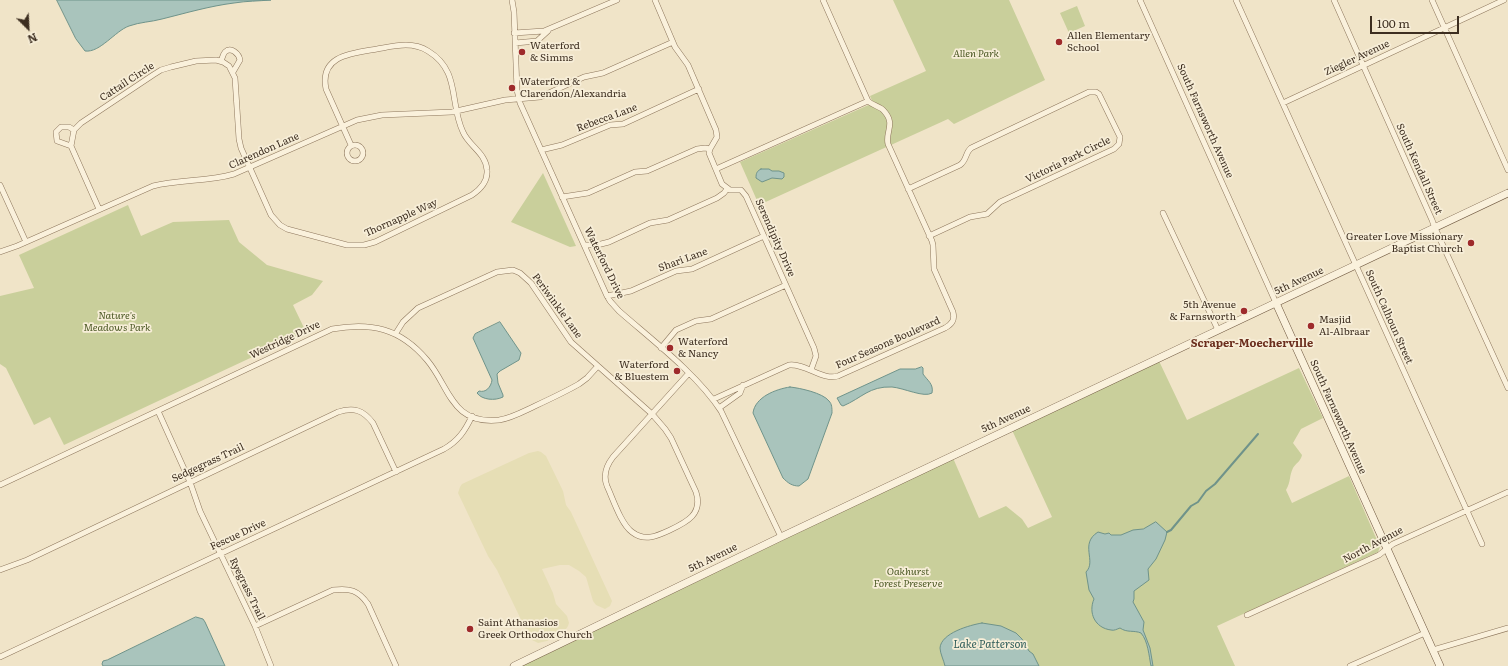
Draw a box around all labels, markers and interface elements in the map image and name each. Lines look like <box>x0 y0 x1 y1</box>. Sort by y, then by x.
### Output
north arrow <box>8 8 48 48</box>
scale bar <box>1372 8 1461 34</box>
text: 100 m <box>1377 14 1410 32</box>
text: N <box>25 30 40 48</box>
place label: Allen Elementary School <box>1067 30 1150 54</box>
marker: Allen Elementary School <box>1054 37 1064 47</box>
street label: Ziegler Avenue <box>1322 38 1392 78</box>
place label: Waterford & Simms <box>530 40 580 64</box>
marker: Waterford & Simms <box>517 47 527 57</box>
park label: Allen Park <box>953 48 999 60</box>
street label: Cattail Circle <box>98 60 156 104</box>
street label: South Farnsworth Avenue <box>1174 62 1236 180</box>
place label: Waterford & Clarendon/Alexandria <box>520 76 626 100</box>
marker: Waterford & Clarendon/Alexandria <box>507 83 517 93</box>
street label: Rebecca Lane <box>575 101 639 135</box>
street label: South Kendall Street <box>1394 122 1444 216</box>
street label: Clarendon Lane <box>227 130 301 172</box>
street label: Victoria Park Circle <box>1024 134 1112 186</box>
street label: Thornapple Way <box>363 197 439 239</box>
street label: Serendipity Drive <box>752 197 798 279</box>
street label: Waterford Drive <box>581 225 627 301</box>
place label: Greater Love Missionary Baptist Church <box>1346 231 1463 254</box>
marker: Greater Love Missionary Baptist Church <box>1466 238 1476 248</box>
street label: Shari Lane <box>657 246 709 274</box>
street label: 5th Avenue <box>1273 264 1325 298</box>
street label: South Calhoun Street <box>1363 268 1415 366</box>
street label: Periwinkle Lane <box>529 271 585 341</box>
place label: 5th Avenue & Farnsworth <box>1169 299 1236 322</box>
marker: 5th Avenue & Farnsworth <box>1239 306 1249 316</box>
park label: Nature's Meadows Park <box>84 310 150 334</box>
street label: Four Seasons Boulevard <box>834 314 942 372</box>
place label: Masjid Al-Albraar <box>1319 314 1370 338</box>
street label: Westridge Drive <box>248 318 322 362</box>
marker: Masjid Al-Albraar <box>1306 321 1316 331</box>
place label: Waterford & Nancy <box>678 336 728 360</box>
district label: Scraper-Moecherville <box>1191 337 1313 351</box>
marker: Waterford & Nancy <box>665 343 675 353</box>
street label: South Farnsworth Avenue <box>1307 358 1369 476</box>
place label: Waterford & Bluestem <box>615 359 669 382</box>
marker: Waterford & Bluestem <box>672 366 682 376</box>
street label: 5th Avenue <box>980 402 1032 436</box>
street label: Sedgegrass Trail <box>170 441 246 485</box>
street label: Fescue Drive <box>208 517 268 553</box>
street label: North Avenue <box>1341 524 1405 566</box>
street label: 5th Avenue <box>687 541 739 575</box>
street label: Ryegrass Trail <box>227 556 267 622</box>
park label: Oakhurst Forest Preserve <box>874 566 942 590</box>
place label: Saint Athanasios Greek Orthodox Church <box>478 617 592 640</box>
marker: Saint Athanasios Greek Orthodox Church <box>465 624 475 634</box>
water label: Lake Patterson <box>953 638 1027 652</box>

